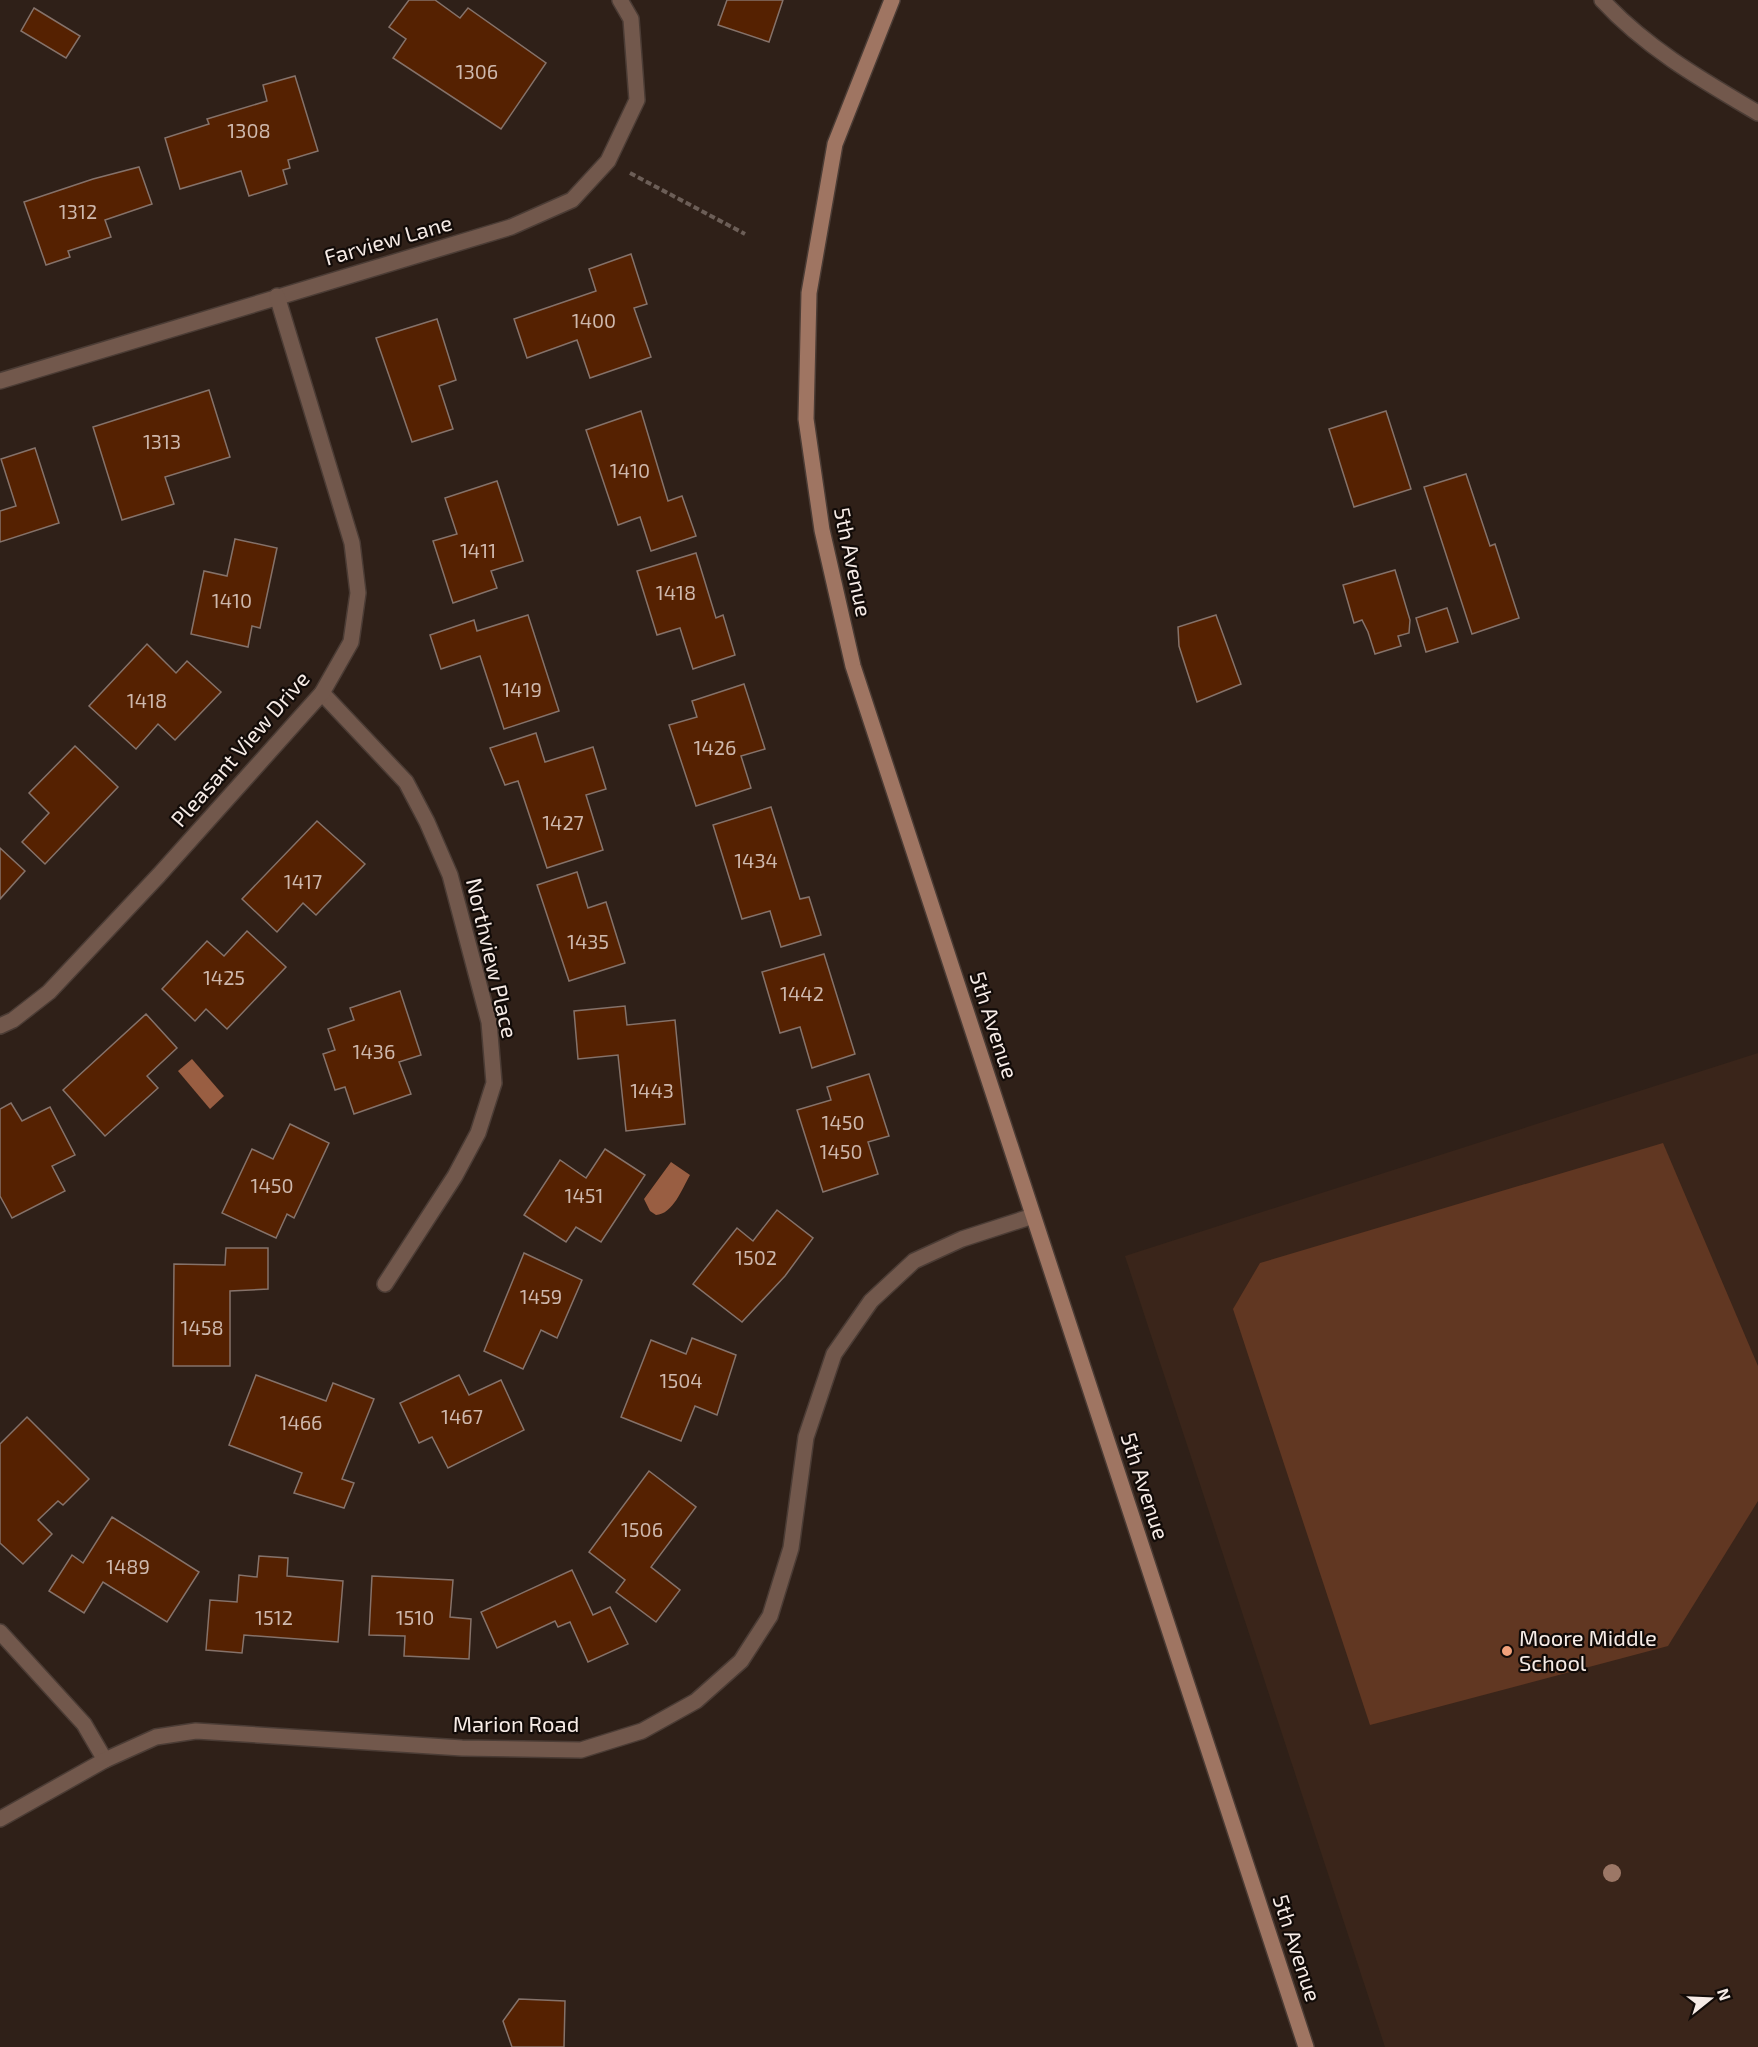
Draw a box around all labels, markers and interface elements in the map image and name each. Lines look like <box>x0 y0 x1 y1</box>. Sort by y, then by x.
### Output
house number: 1306 <box>456 59 498 83</box>
house number: 1308 <box>227 118 271 142</box>
house number: 1312 <box>59 199 97 223</box>
street label: Farview Lane <box>321 208 455 270</box>
house number: 1400 <box>572 308 616 332</box>
house number: 1313 <box>143 429 181 453</box>
house number: 1410 <box>610 458 650 482</box>
street label: 5th Avenue <box>830 505 878 619</box>
house number: 1411 <box>460 538 496 562</box>
house number: 1418 <box>656 580 696 604</box>
house number: 1410 <box>212 588 252 612</box>
street label: Pleasant View Drive <box>165 665 314 831</box>
house number: 1419 <box>502 677 542 701</box>
house number: 1418 <box>127 688 167 712</box>
house number: 1426 <box>694 735 736 759</box>
house number: 1427 <box>542 810 584 834</box>
house number: 1434 <box>734 848 778 872</box>
house number: 1417 <box>284 869 322 893</box>
street label: Northview Place <box>462 875 524 1040</box>
house number: 1435 <box>567 929 609 953</box>
house number: 1425 <box>203 965 245 989</box>
street label: 5th Avenue <box>965 968 1024 1082</box>
house number: 1442 <box>780 981 824 1005</box>
house number: 1436 <box>353 1039 395 1063</box>
house number: 1443 <box>630 1078 674 1102</box>
house number: 1450 <box>821 1110 865 1134</box>
house number: 1450 <box>819 1139 863 1163</box>
house number: 1450 <box>250 1173 294 1197</box>
house number: 1451 <box>565 1183 603 1207</box>
house number: 1502 <box>735 1245 777 1269</box>
house number: 1459 <box>520 1284 562 1308</box>
house number: 1458 <box>180 1315 224 1339</box>
house number: 1504 <box>659 1368 703 1392</box>
house number: 1467 <box>441 1404 483 1428</box>
house number: 1466 <box>279 1410 323 1434</box>
street label: 5th Avenue <box>1116 1429 1175 1543</box>
house number: 1506 <box>621 1517 663 1541</box>
house number: 1489 <box>106 1554 150 1578</box>
house number: 1512 <box>255 1605 293 1629</box>
house number: 1510 <box>396 1605 434 1629</box>
place label: Moore Middle School <box>1519 1624 1657 1675</box>
marker: Moore Middle School <box>1500 1644 1514 1658</box>
street label: Marion Road <box>453 1710 579 1736</box>
street label: 5th Avenue <box>1268 1891 1327 2005</box>
north arrow <box>1680 1969 1740 2029</box>
text: N <box>1714 1986 1736 2003</box>

